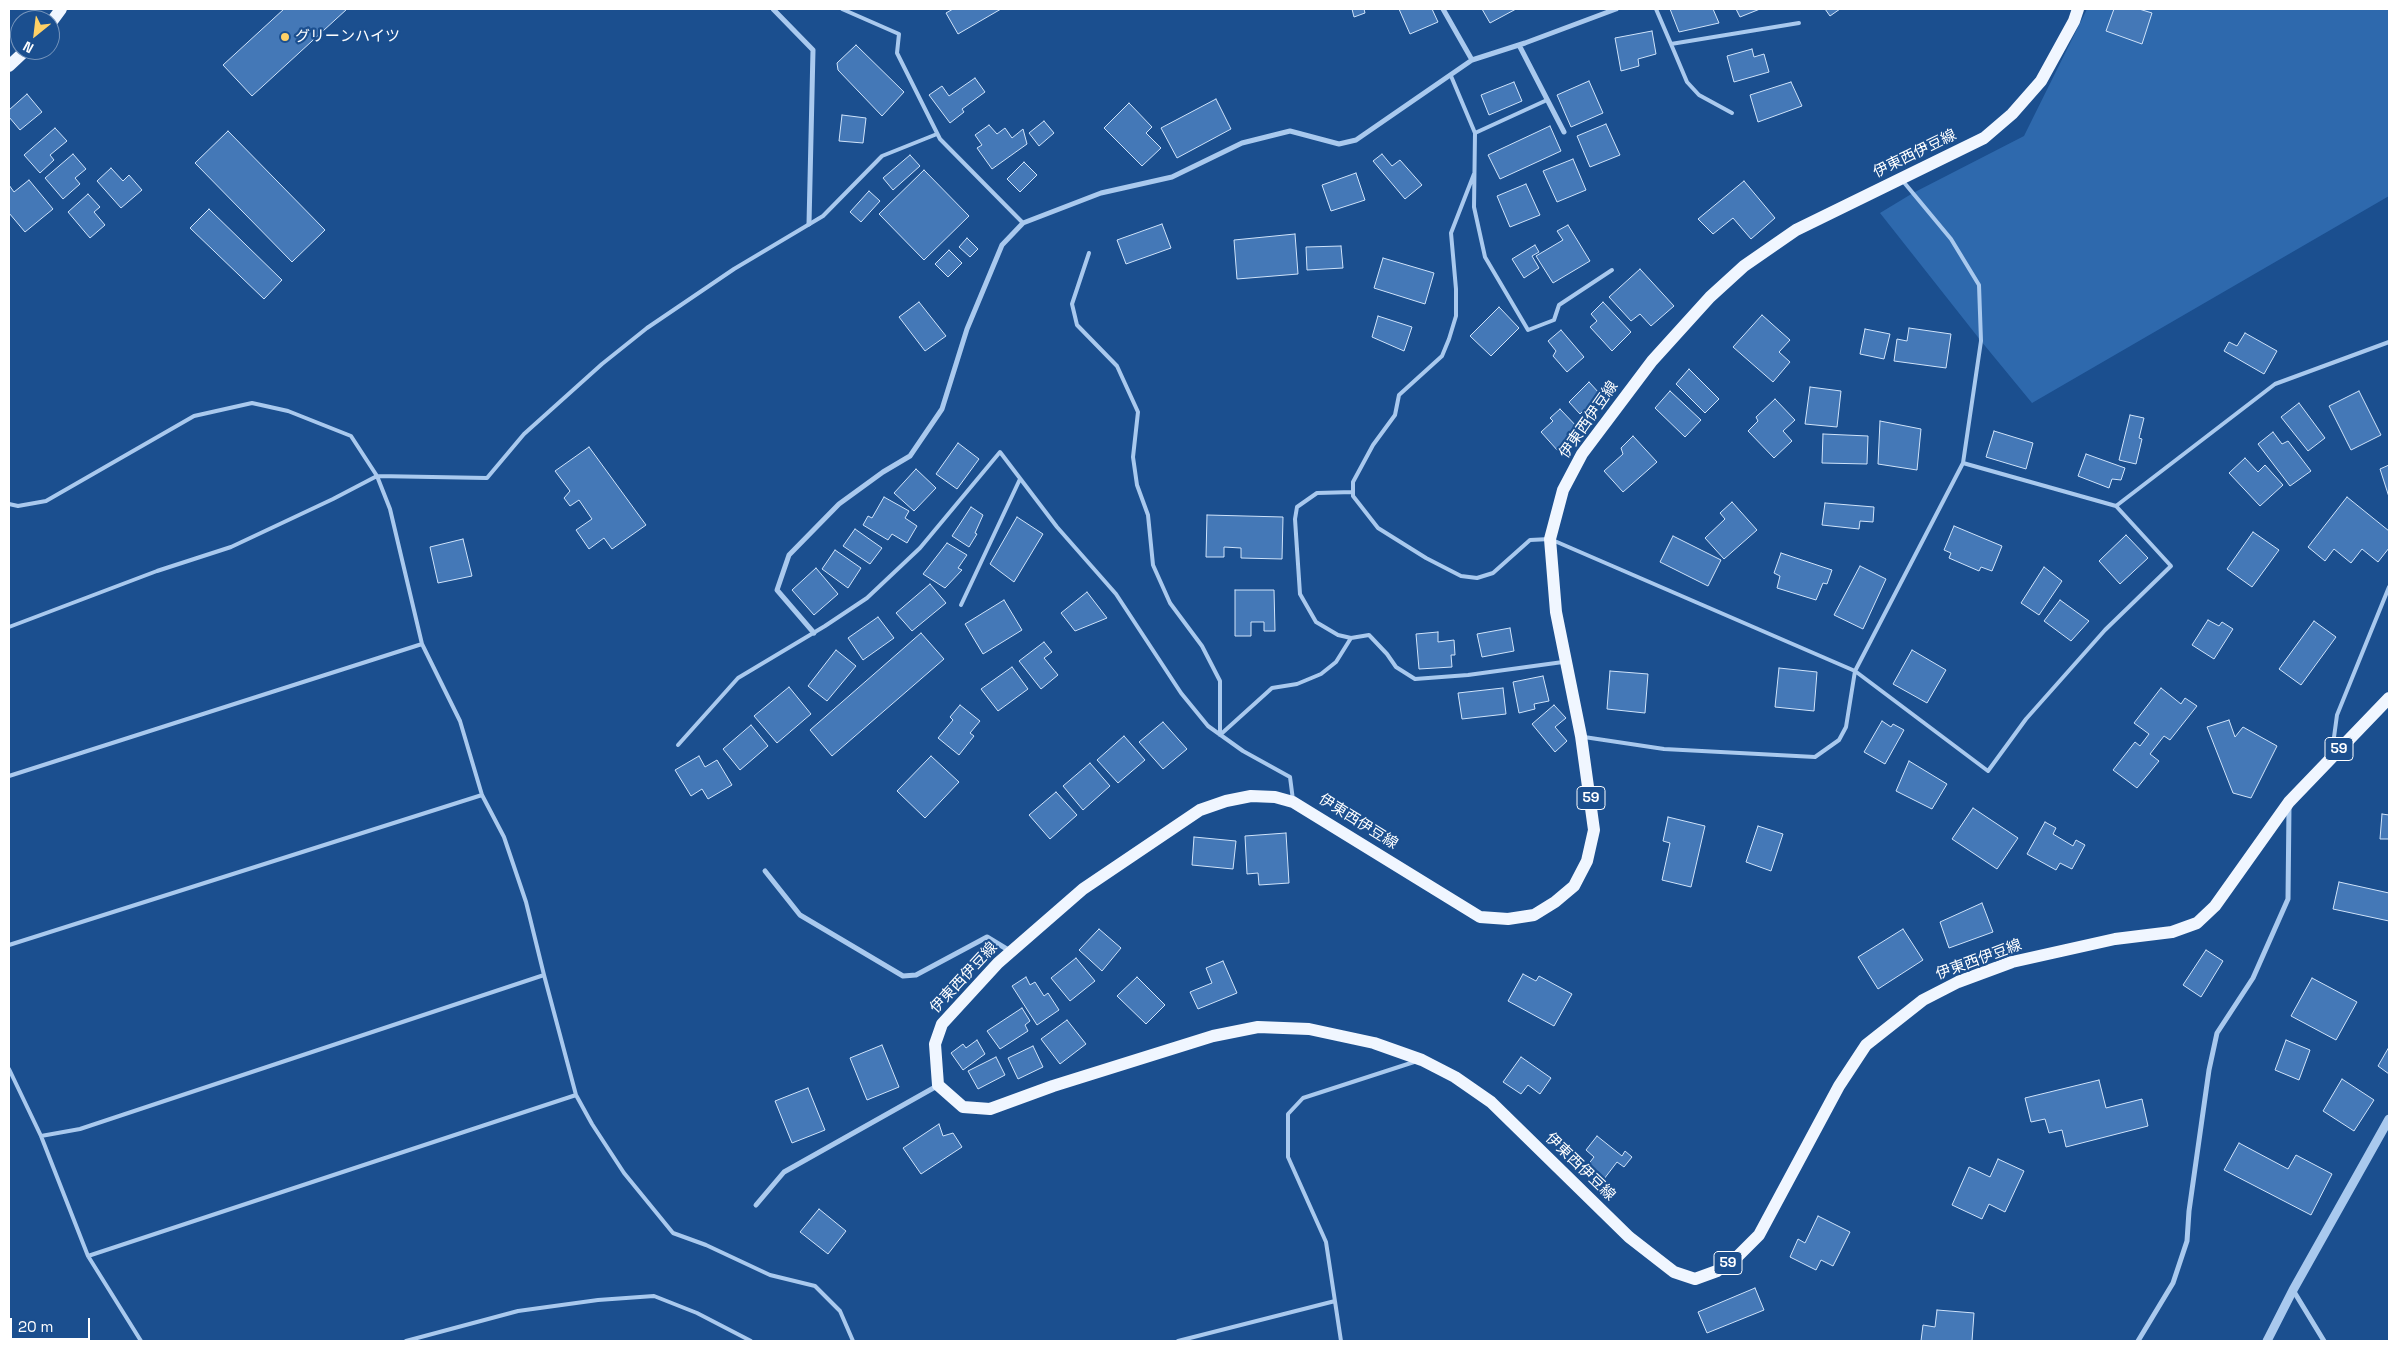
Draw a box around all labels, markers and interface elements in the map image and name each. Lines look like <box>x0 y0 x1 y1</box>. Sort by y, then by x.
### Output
north arrow <box>10 10 60 60</box>
place label: グリーンハイツ <box>295 28 400 46</box>
marker: グリーンハイツ <box>279 31 291 43</box>
text: N <box>20 37 37 57</box>
street label: 伊東西伊豆線 <box>1871 126 1959 182</box>
street label: 伊東西伊豆線 <box>1556 378 1622 462</box>
road number: 59 <box>2325 738 2353 761</box>
road number: 59 <box>1577 786 1605 810</box>
street label: 伊東西伊豆線 <box>1315 791 1401 853</box>
street label: 伊東西伊豆線 <box>1934 936 2024 984</box>
street label: 伊東西伊豆線 <box>927 939 1001 1017</box>
street label: 伊東西伊豆線 <box>1541 1129 1619 1205</box>
road number: 59 <box>1714 1252 1742 1274</box>
scale bar <box>12 1308 92 1340</box>
text: 20 m <box>18 1317 53 1336</box>

